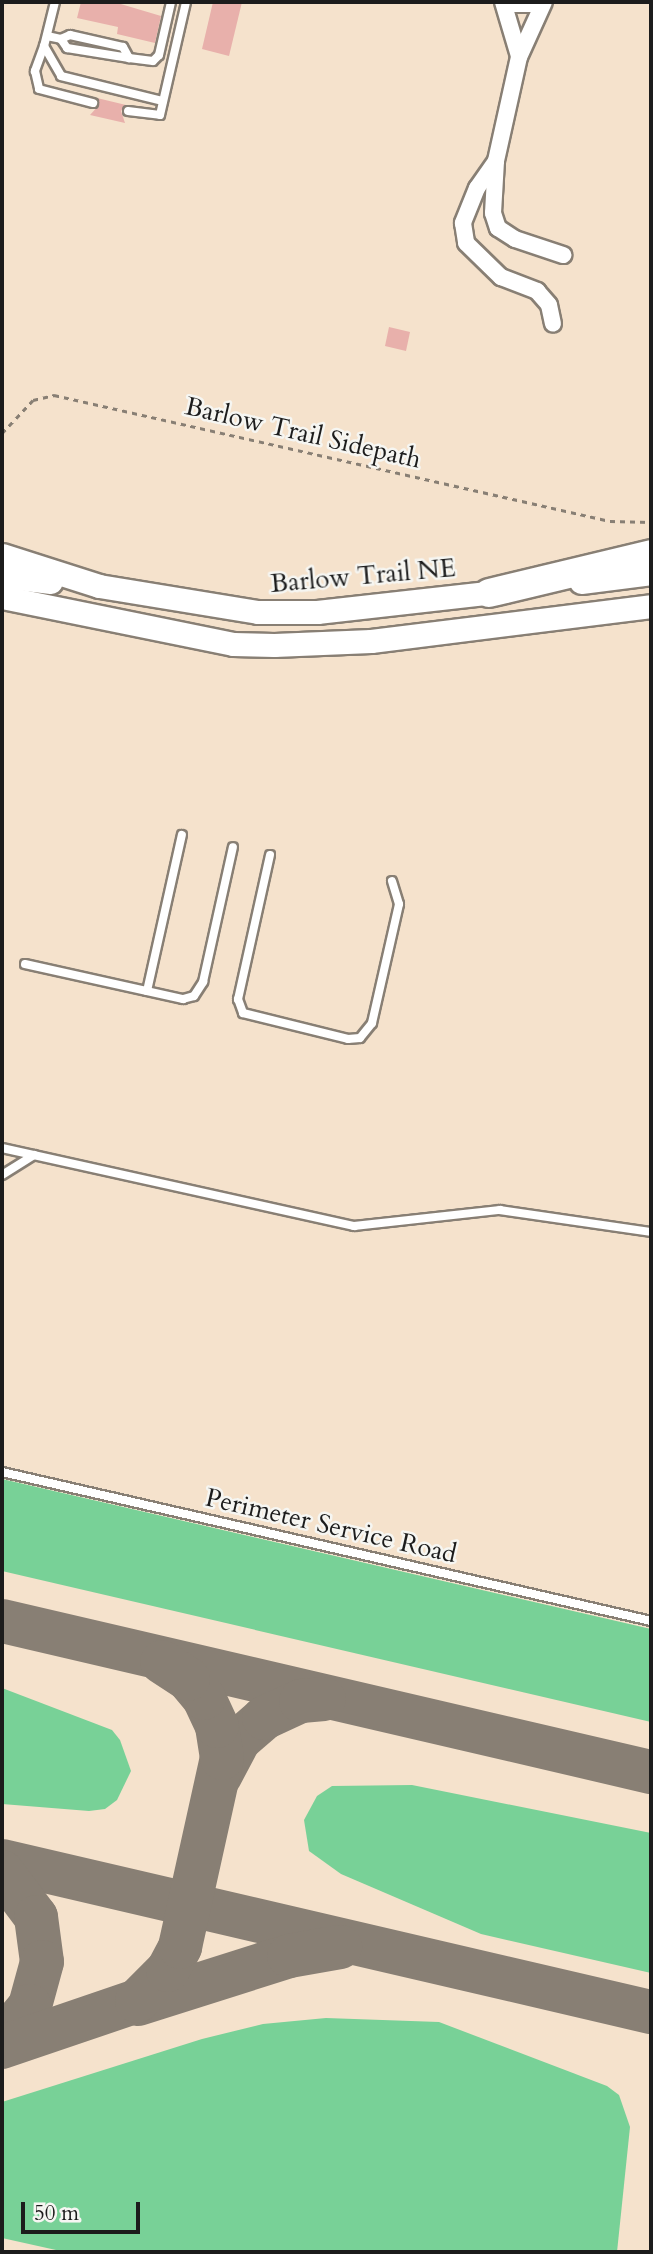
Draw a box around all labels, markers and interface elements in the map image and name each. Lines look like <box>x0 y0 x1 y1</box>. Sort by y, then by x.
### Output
street label: Barlow Trail Sidepath <box>182 391 424 475</box>
street label: Barlow Trail NE <box>269 552 457 600</box>
street label: Perimeter Service Road <box>202 1482 460 1570</box>
scale bar <box>24 2188 144 2232</box>
text: 50 m <box>34 2199 79 2228</box>

